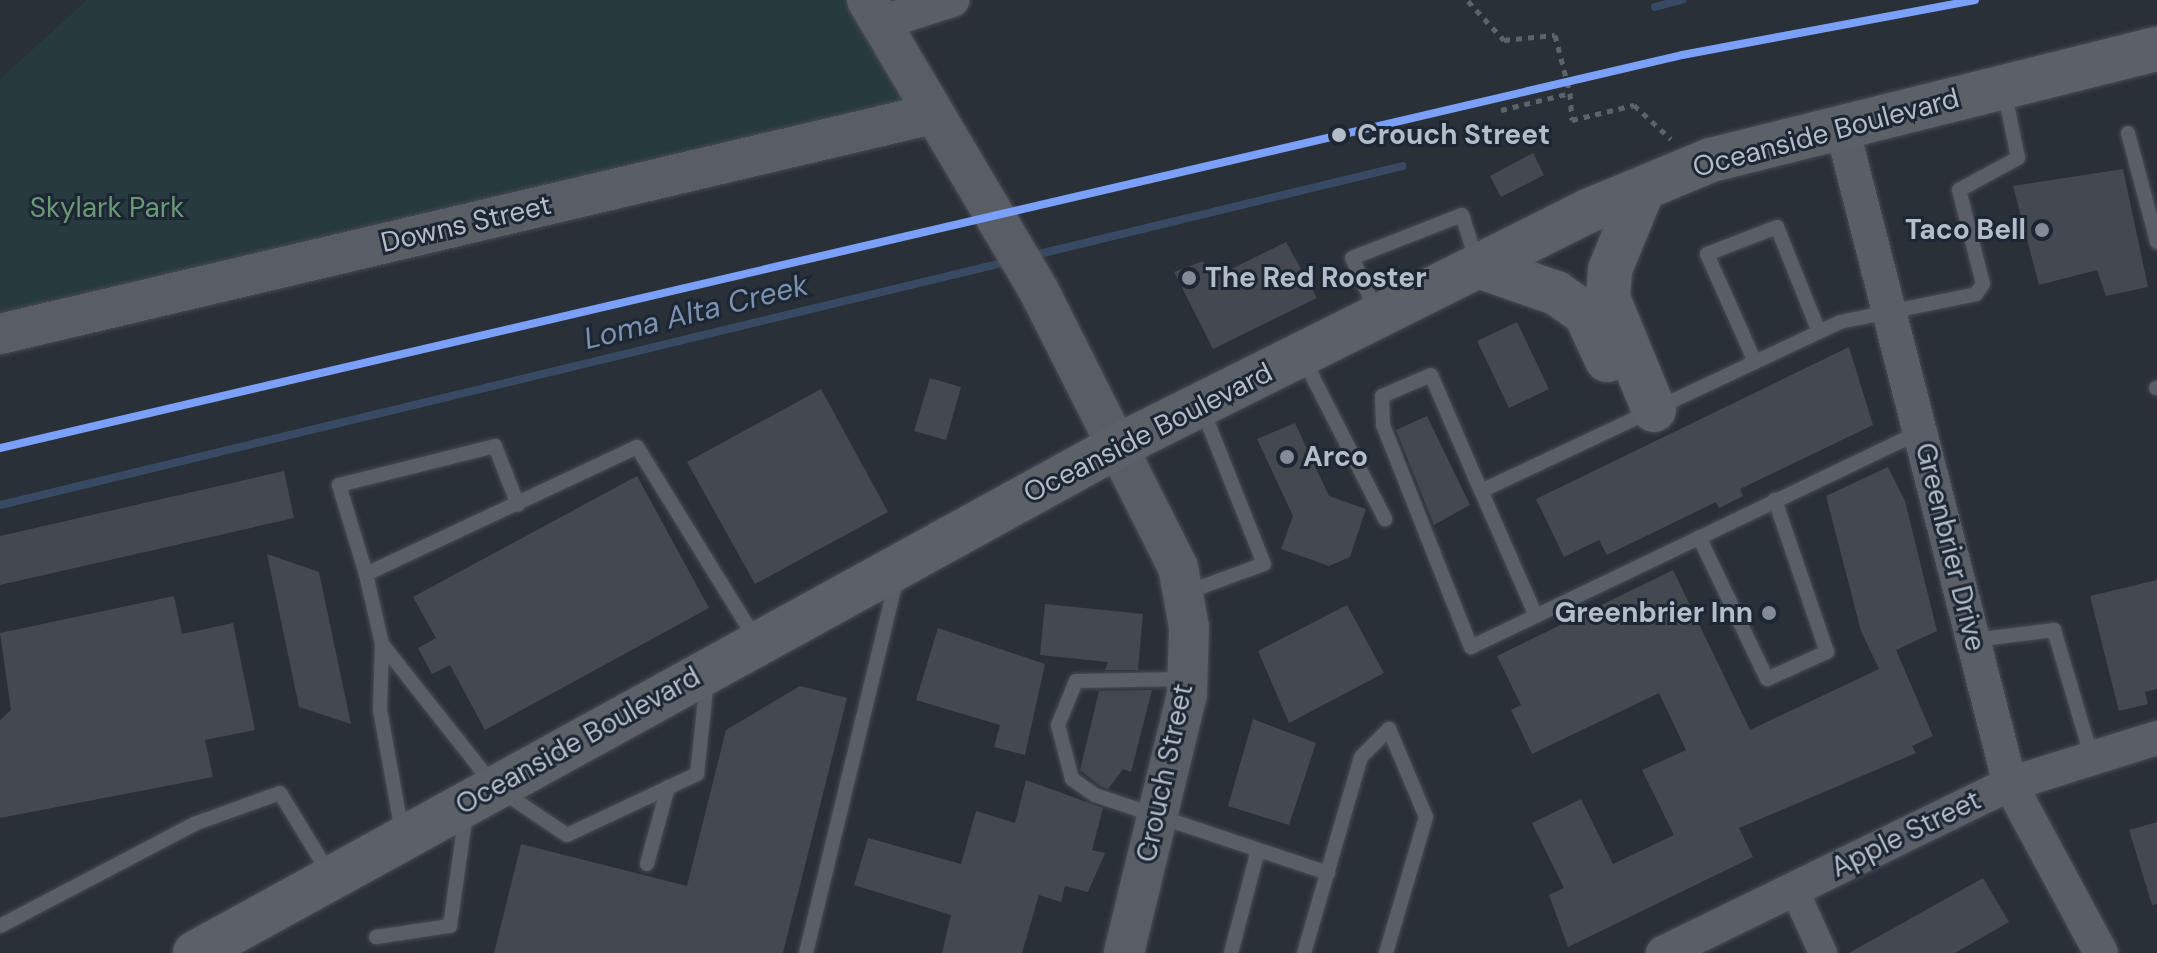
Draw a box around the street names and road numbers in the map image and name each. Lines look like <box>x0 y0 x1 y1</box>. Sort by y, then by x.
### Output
street label: Oceanside Boulevard <box>1689 81 1963 185</box>
street label: Downs Street <box>378 188 554 260</box>
street label: Oceanside Boulevard <box>1018 356 1278 510</box>
street label: Greenbrier Drive <box>1908 439 1992 655</box>
street label: Oceanside Boulevard <box>450 660 706 822</box>
street label: Crouch Street <box>1130 681 1200 865</box>
street label: Apple Street <box>1826 783 1986 885</box>

